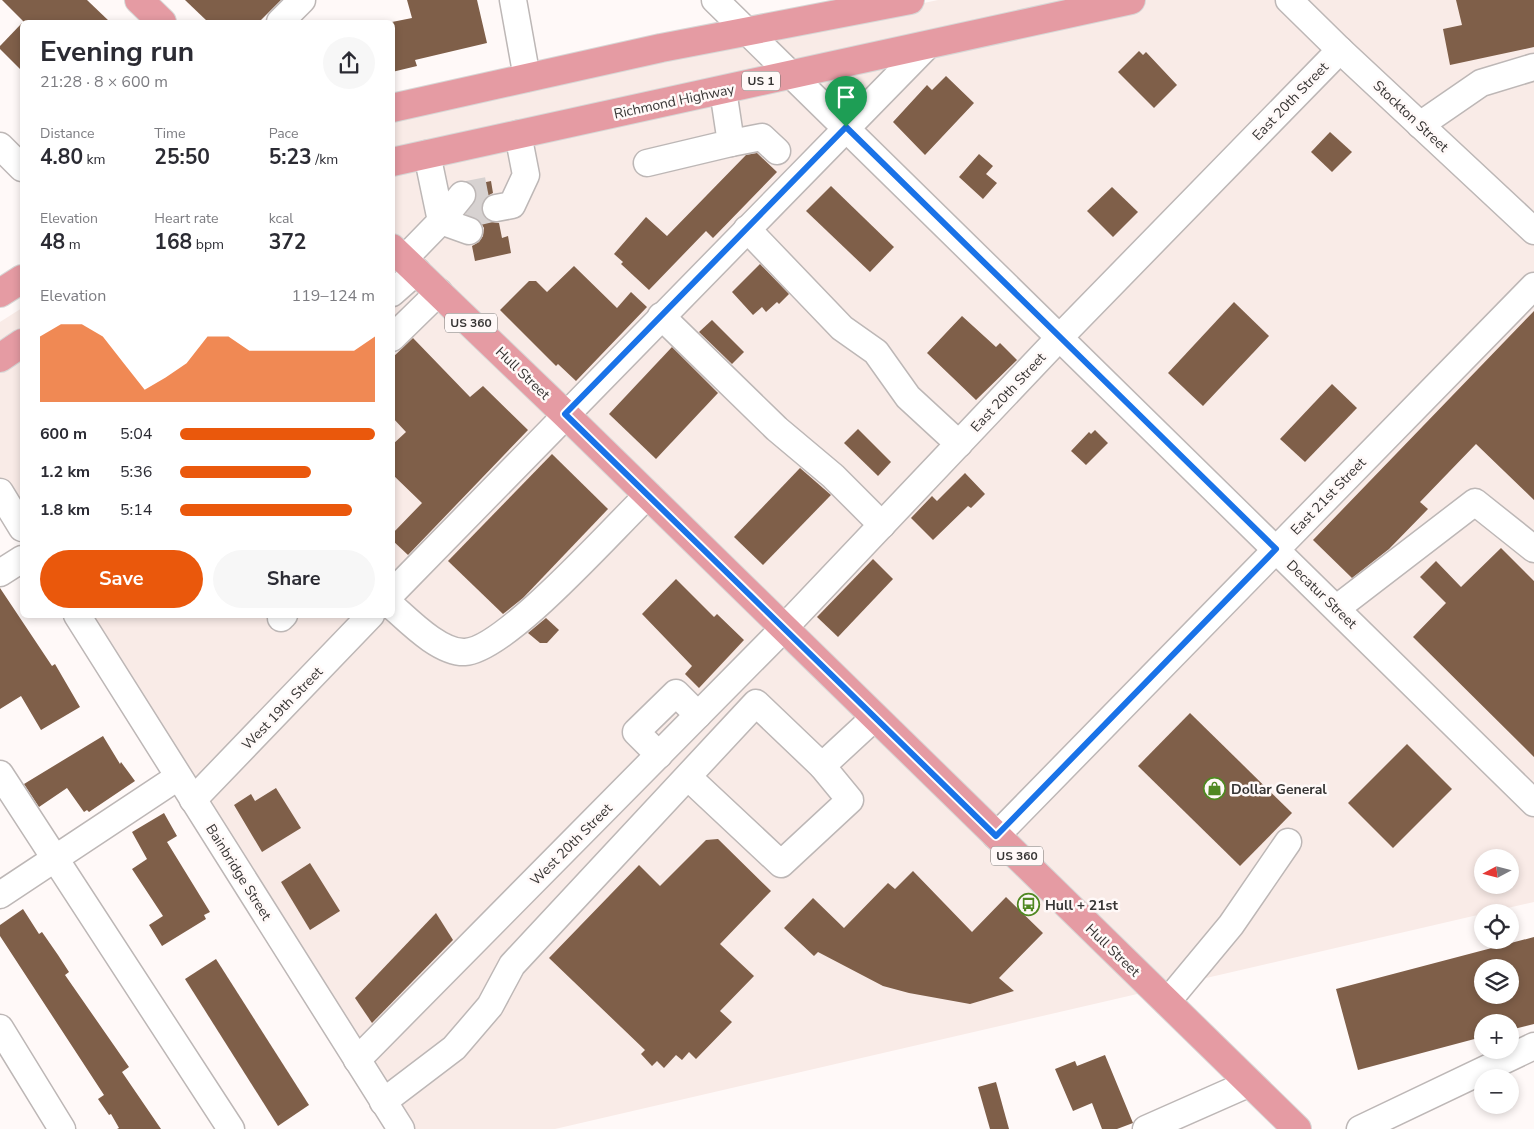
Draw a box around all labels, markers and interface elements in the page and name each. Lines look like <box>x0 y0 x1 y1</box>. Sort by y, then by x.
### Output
text: Evening run <box>40 33 194 71</box>
button: share <box>323 37 375 89</box>
street label: East 20th Street <box>1248 58 1333 145</box>
text: 21:28 · 8 × 600 m <box>40 71 168 93</box>
road number: US 1 <box>742 72 780 90</box>
pin <box>825 76 867 127</box>
street label: Stockton Street <box>1369 76 1453 156</box>
street label: Richmond Highway <box>612 79 737 124</box>
icon: arrive <box>832 83 860 111</box>
text: Distance <box>40 124 94 143</box>
text: Time <box>154 124 185 143</box>
text: Pace <box>269 124 298 143</box>
text: 4.80 <box>40 143 83 171</box>
text: 25:50 <box>154 143 210 171</box>
text: 5:23 <box>269 143 312 171</box>
text: km <box>83 150 106 169</box>
text: /km <box>312 150 338 169</box>
text: Elevation <box>40 209 98 228</box>
text: Heart rate <box>154 209 218 228</box>
text: kcal <box>269 209 293 228</box>
text: 48 <box>40 228 65 256</box>
text: 168 <box>154 228 192 256</box>
text: 372 <box>269 228 306 256</box>
text: m <box>65 235 81 254</box>
text: bpm <box>192 235 224 254</box>
text: Elevation <box>40 285 106 307</box>
text: 119–124 m <box>292 285 375 307</box>
road number: US 360 <box>445 314 497 332</box>
street label: Hull Street <box>491 343 554 404</box>
street label: East 20th Street <box>967 348 1050 436</box>
text: 600 m <box>40 423 87 445</box>
text: 5:04 <box>120 423 152 445</box>
street label: East 21st Street <box>1287 453 1370 539</box>
text: 1.2 km <box>40 461 90 483</box>
text: 5:36 <box>120 461 152 483</box>
text: 1.8 km <box>40 499 90 521</box>
text: 5:14 <box>120 499 152 521</box>
button: Save <box>40 550 203 608</box>
button: Share <box>213 550 375 608</box>
street label: Decatur Street <box>1282 556 1361 633</box>
street label: West 19th Street <box>238 663 327 754</box>
shop icon: Dollar General <box>1203 777 1227 801</box>
place label: Dollar General <box>1231 780 1327 799</box>
street label: West 20th Street <box>526 799 617 889</box>
street label: Bainbridge Street <box>201 821 276 924</box>
road number: US 360 <box>991 846 1043 866</box>
north arrow <box>1474 849 1519 894</box>
map controls <box>1474 849 1519 1114</box>
bus stop icon: Hull + 21st <box>1017 893 1041 917</box>
place label: Hull + 21st <box>1045 896 1118 915</box>
button: locate <box>1474 904 1519 949</box>
street label: Hull Street <box>1081 920 1144 981</box>
button: layers <box>1474 959 1519 1004</box>
button: + <box>1474 1014 1519 1059</box>
button: − <box>1474 1069 1519 1114</box>

